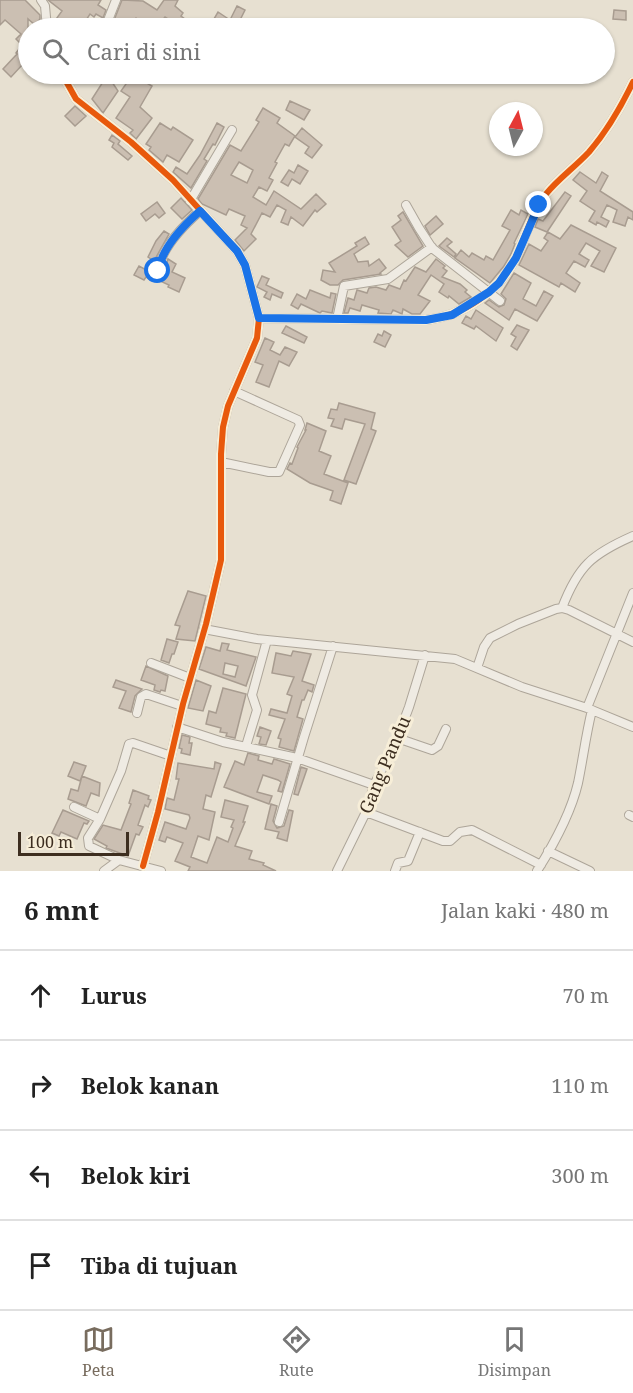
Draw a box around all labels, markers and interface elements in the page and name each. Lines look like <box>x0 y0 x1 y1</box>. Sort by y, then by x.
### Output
search box <box>18 18 615 84</box>
icon: search <box>39 35 72 68</box>
text: Cari di sini <box>87 36 200 66</box>
north arrow <box>489 102 543 156</box>
route end <box>525 191 551 217</box>
route start <box>144 257 170 283</box>
street label: Gang Pandu <box>353 712 416 817</box>
scale bar <box>18 829 129 856</box>
text: 100 m <box>27 831 73 853</box>
text: 6 mnt <box>24 892 99 928</box>
text: Jalan kaki · 480 m <box>441 897 609 924</box>
icon: ahead <box>24 979 57 1012</box>
text: Lurus <box>81 980 147 1010</box>
text: 70 m <box>563 982 609 1009</box>
icon: right <box>24 1069 57 1102</box>
text: Belok kanan <box>81 1070 219 1100</box>
text: 110 m <box>551 1072 609 1099</box>
icon: left <box>24 1159 57 1192</box>
text: Belok kiri <box>81 1160 190 1190</box>
text: 300 m <box>551 1162 609 1189</box>
icon: arrive <box>24 1249 57 1282</box>
text: Tiba di tujuan <box>81 1250 238 1280</box>
tab: Peta <box>82 1323 115 1381</box>
tab: Rute <box>279 1323 314 1381</box>
tab: Disimpan <box>478 1323 551 1381</box>

